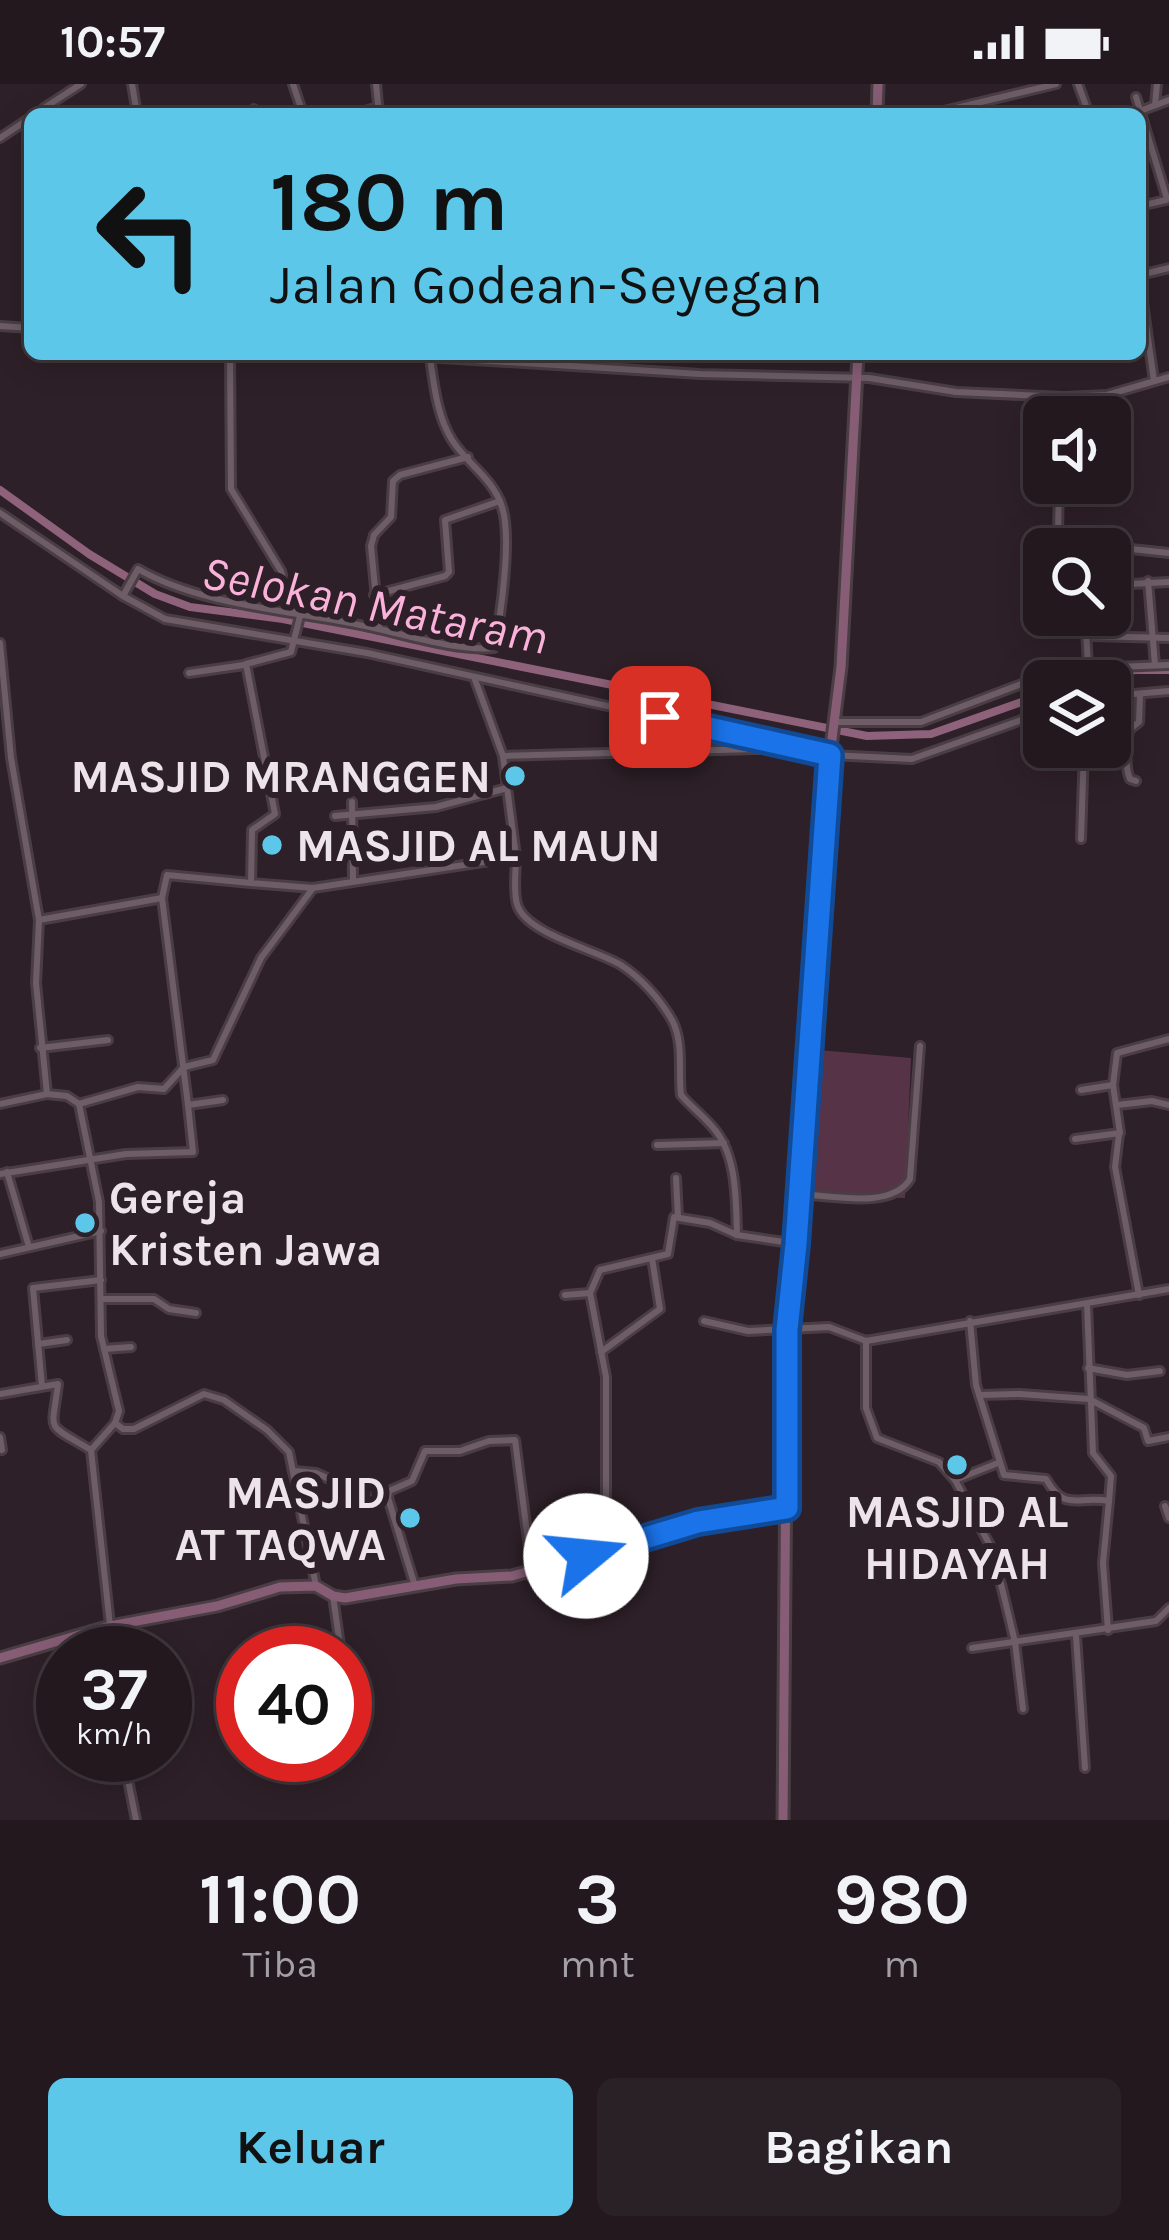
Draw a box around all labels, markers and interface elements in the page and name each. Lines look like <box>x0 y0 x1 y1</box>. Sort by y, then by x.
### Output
text: 10:57 <box>60 16 165 68</box>
text: 180 m <box>270 153 508 251</box>
icon: left <box>72 156 228 312</box>
text: Jalan Godean-Seyegan <box>270 253 823 317</box>
map controls <box>1023 396 1131 768</box>
button: sound <box>1023 396 1131 504</box>
button: search <box>1023 528 1131 636</box>
water label: Selokan Mataram <box>197 544 553 666</box>
button: layers <box>1023 660 1131 768</box>
pin <box>609 666 711 768</box>
icon: arrive <box>627 684 693 750</box>
place label: MASJID MRANGGEN <box>71 751 491 803</box>
marker: MASJID MRANGGEN <box>502 763 528 789</box>
place label: MASJID AL MAUN <box>296 820 661 872</box>
marker: MASJID AL MAUN <box>259 832 285 858</box>
place label: Gereja Kristen Jawa <box>109 1172 382 1276</box>
marker: Gereja Kristen Jawa <box>72 1210 98 1236</box>
marker: MASJID AL HIDAYAH <box>944 1452 970 1478</box>
place label: MASJID AT TAQWA <box>175 1467 386 1571</box>
place label: MASJID AL HIDAYAH <box>846 1486 1068 1590</box>
position arrow <box>523 1493 649 1619</box>
marker: MASJID AT TAQWA <box>397 1505 423 1531</box>
speed limit sign: 40 <box>216 1626 372 1782</box>
text: 37 <box>80 1654 148 1724</box>
text: km/h <box>76 1716 152 1752</box>
text: 11:00 <box>199 1857 361 1941</box>
text: 3 <box>575 1857 620 1941</box>
text: 980 <box>834 1857 970 1941</box>
text: Tiba <box>242 1941 318 1987</box>
text: mnt <box>560 1941 635 1987</box>
text: m <box>884 1941 920 1987</box>
button: Keluar <box>48 2078 573 2216</box>
button: Bagikan <box>597 2078 1121 2216</box>

